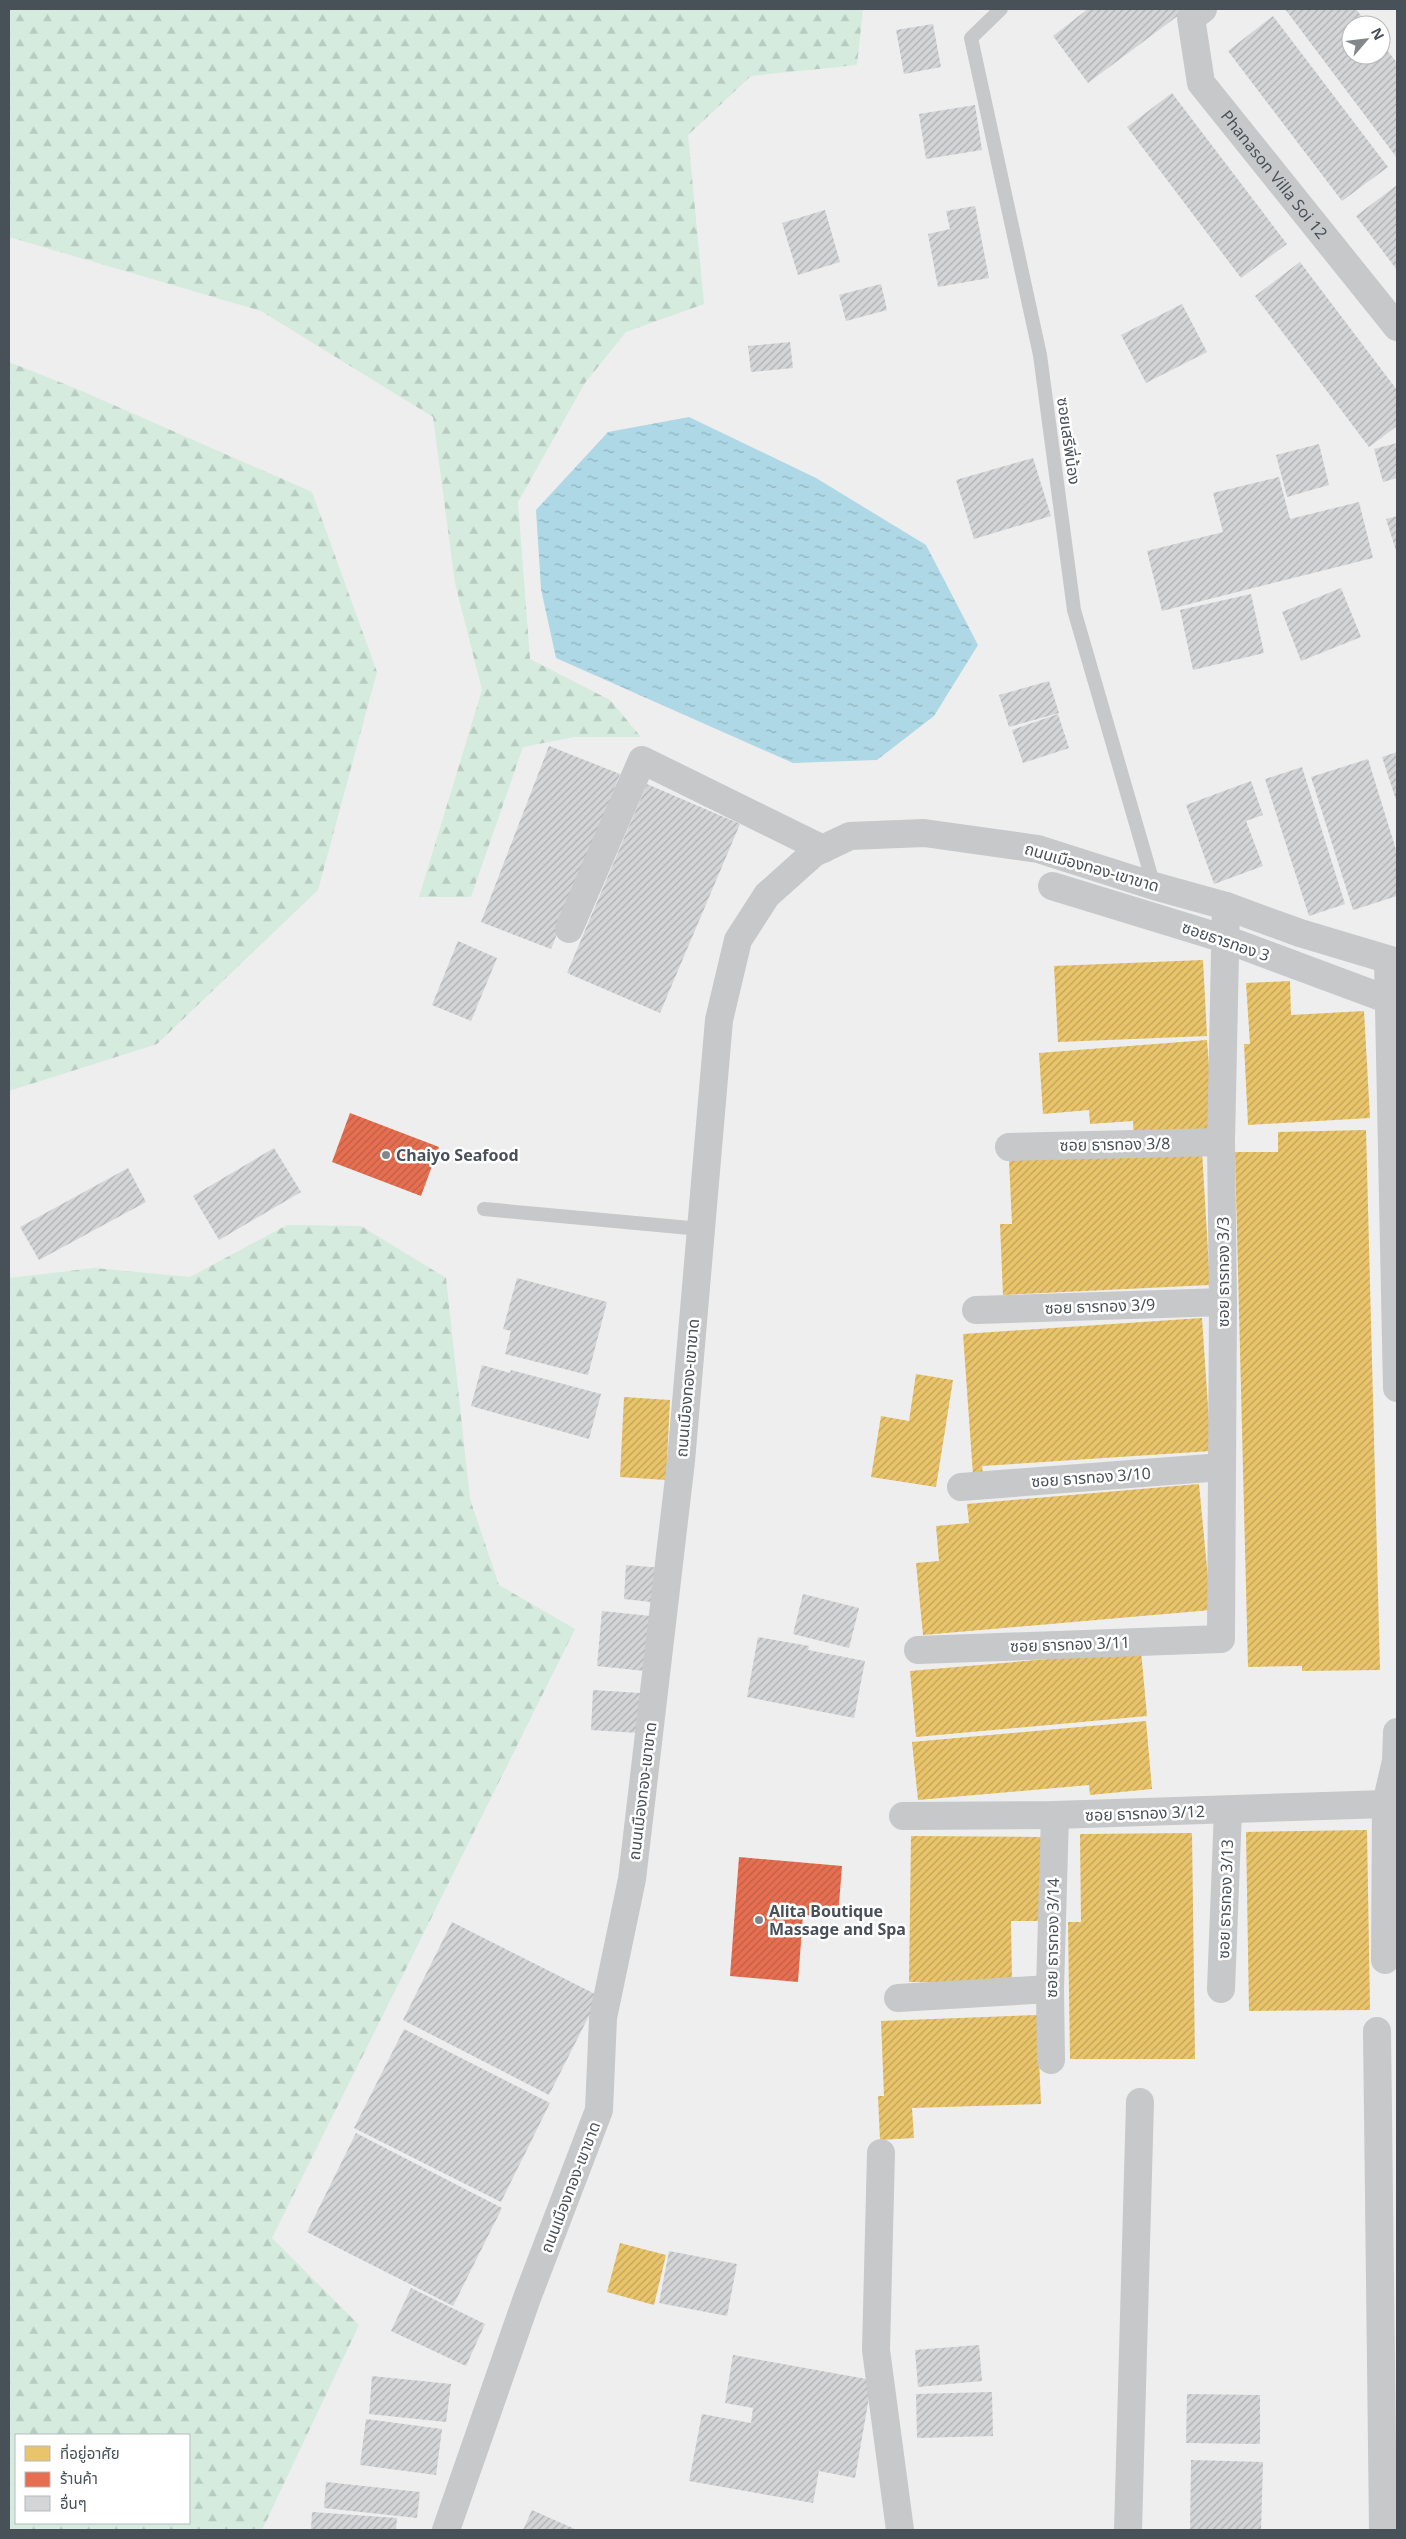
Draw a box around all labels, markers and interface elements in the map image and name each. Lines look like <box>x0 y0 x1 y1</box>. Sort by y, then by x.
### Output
north arrow <box>1341 15 1391 65</box>
text: N <box>1367 24 1389 43</box>
street label: Phanason Villa Soi 12 <box>1216 105 1333 243</box>
street label: ซอยเสรีพี่น้อง <box>1052 396 1086 486</box>
street label: ถนนเมืองทอง-เขาขาด <box>1022 837 1162 897</box>
street label: ซอยธารทอง 3 <box>1179 916 1273 966</box>
street label: ซอย ธารทอง 3/8 <box>1059 1132 1171 1156</box>
place label: Chaiyo Seafood <box>396 1144 519 1166</box>
marker: Chaiyo Seafood <box>380 1149 392 1161</box>
street label: ซอย ธารทอง 3/3 <box>1212 1217 1234 1327</box>
street label: ซอย ธารทอง 3/9 <box>1044 1293 1156 1319</box>
street label: ถนนเมืองทอง-เขาขาด <box>670 1318 704 1458</box>
street label: ซอย ธารทอง 3/10 <box>1030 1462 1152 1492</box>
street label: ซอย ธารทอง 3/11 <box>1010 1631 1130 1657</box>
street label: ถนนเมืองทอง-เขาขาด <box>623 1721 661 1861</box>
street label: ซอย ธารทอง 3/12 <box>1085 1800 1205 1826</box>
street label: ซอย ธารทอง 3/13 <box>1212 1839 1238 1959</box>
street label: ซอย ธารทอง 3/14 <box>1040 1878 1064 1998</box>
place label: Alita Boutique Massage and Spa <box>769 1900 906 1940</box>
marker: Alita Boutique Massage and Spa <box>753 1914 765 1926</box>
street label: ถนนเมืองทอง-เขาขาด <box>535 2118 605 2256</box>
legend <box>15 2434 190 2524</box>
text: ที่อยู่อาศัย <box>60 2443 120 2463</box>
text: ร้านค้า <box>60 2468 98 2488</box>
text: อื่นๆ <box>60 2493 87 2513</box>

